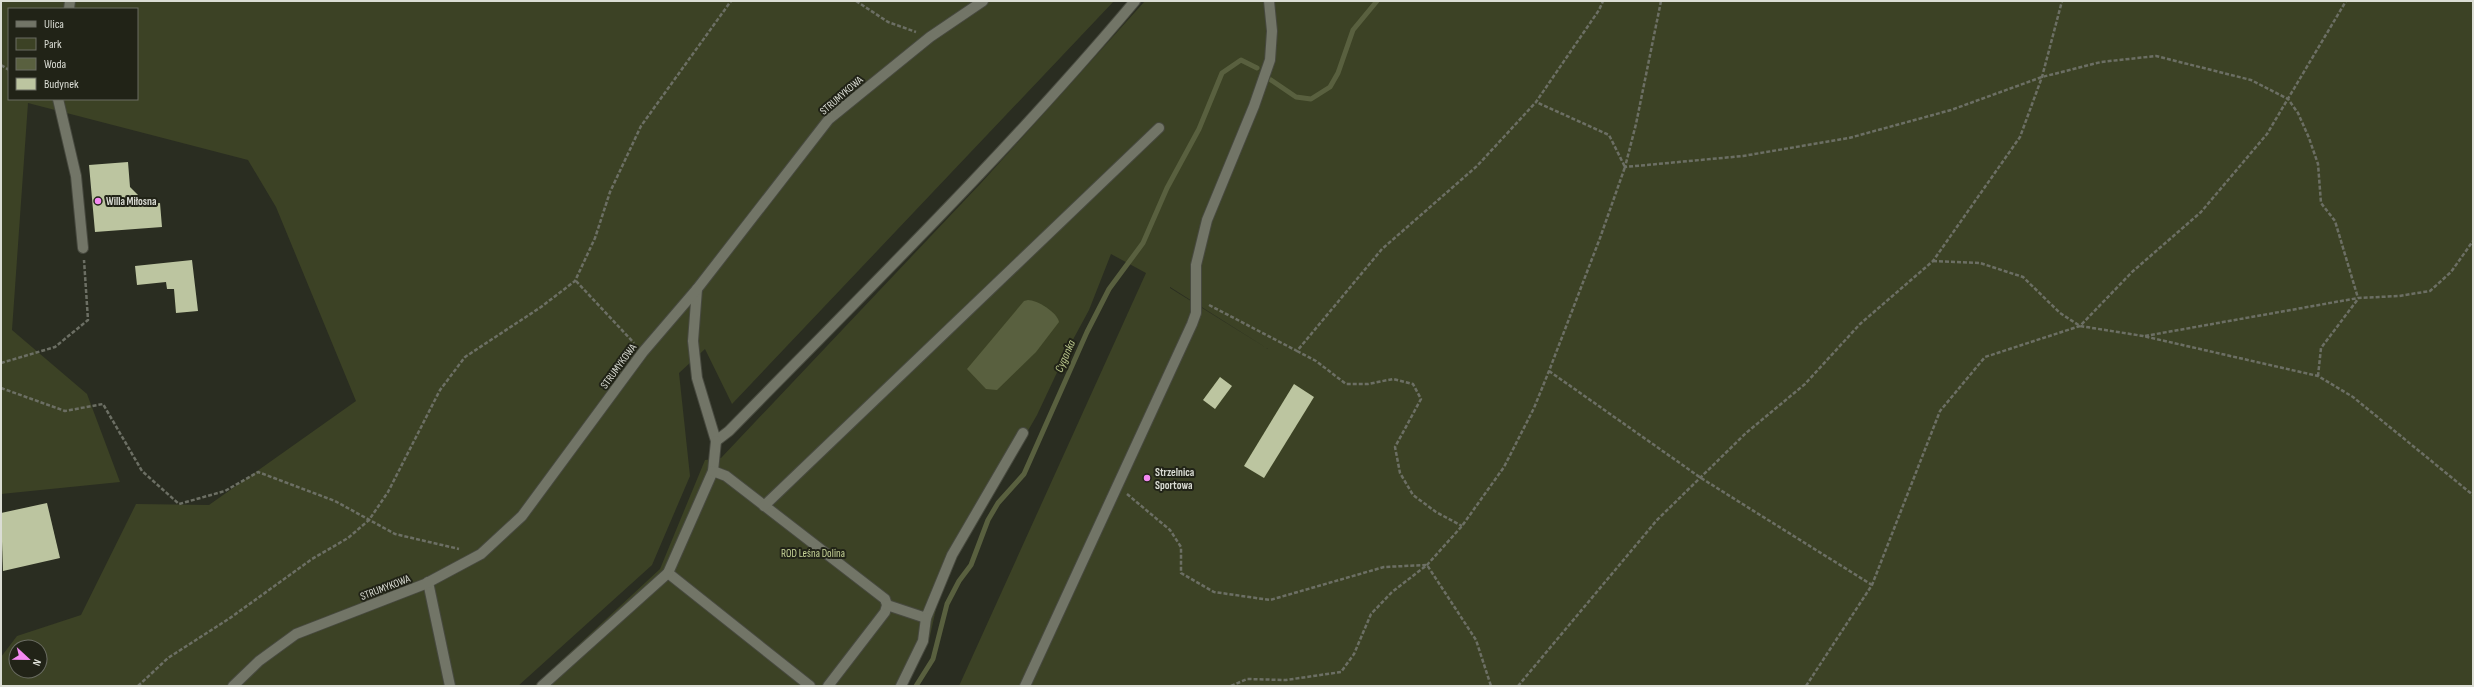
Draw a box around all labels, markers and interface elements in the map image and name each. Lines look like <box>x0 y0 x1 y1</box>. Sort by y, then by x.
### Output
legend <box>8 8 138 100</box>
text: Ulica <box>44 17 64 32</box>
text: Park <box>44 37 62 52</box>
text: Woda <box>44 57 67 72</box>
street label: STRUMYKOWA <box>817 73 866 117</box>
text: Budynek <box>44 77 79 92</box>
place label: Willa Miłosna <box>106 195 157 208</box>
marker: Willa Miłosna <box>93 196 103 206</box>
water label: Cyganka <box>1052 338 1079 375</box>
street label: STRUMYKOWA <box>598 341 639 391</box>
place label: Strzelnica Sportowa <box>1155 466 1195 492</box>
marker: Strzelnica Sportowa <box>1142 473 1152 483</box>
park label: ROD Leśna Dolina <box>781 547 845 560</box>
street label: STRUMYKOWA <box>358 572 412 603</box>
north arrow <box>8 639 48 679</box>
text: N <box>30 657 44 668</box>

